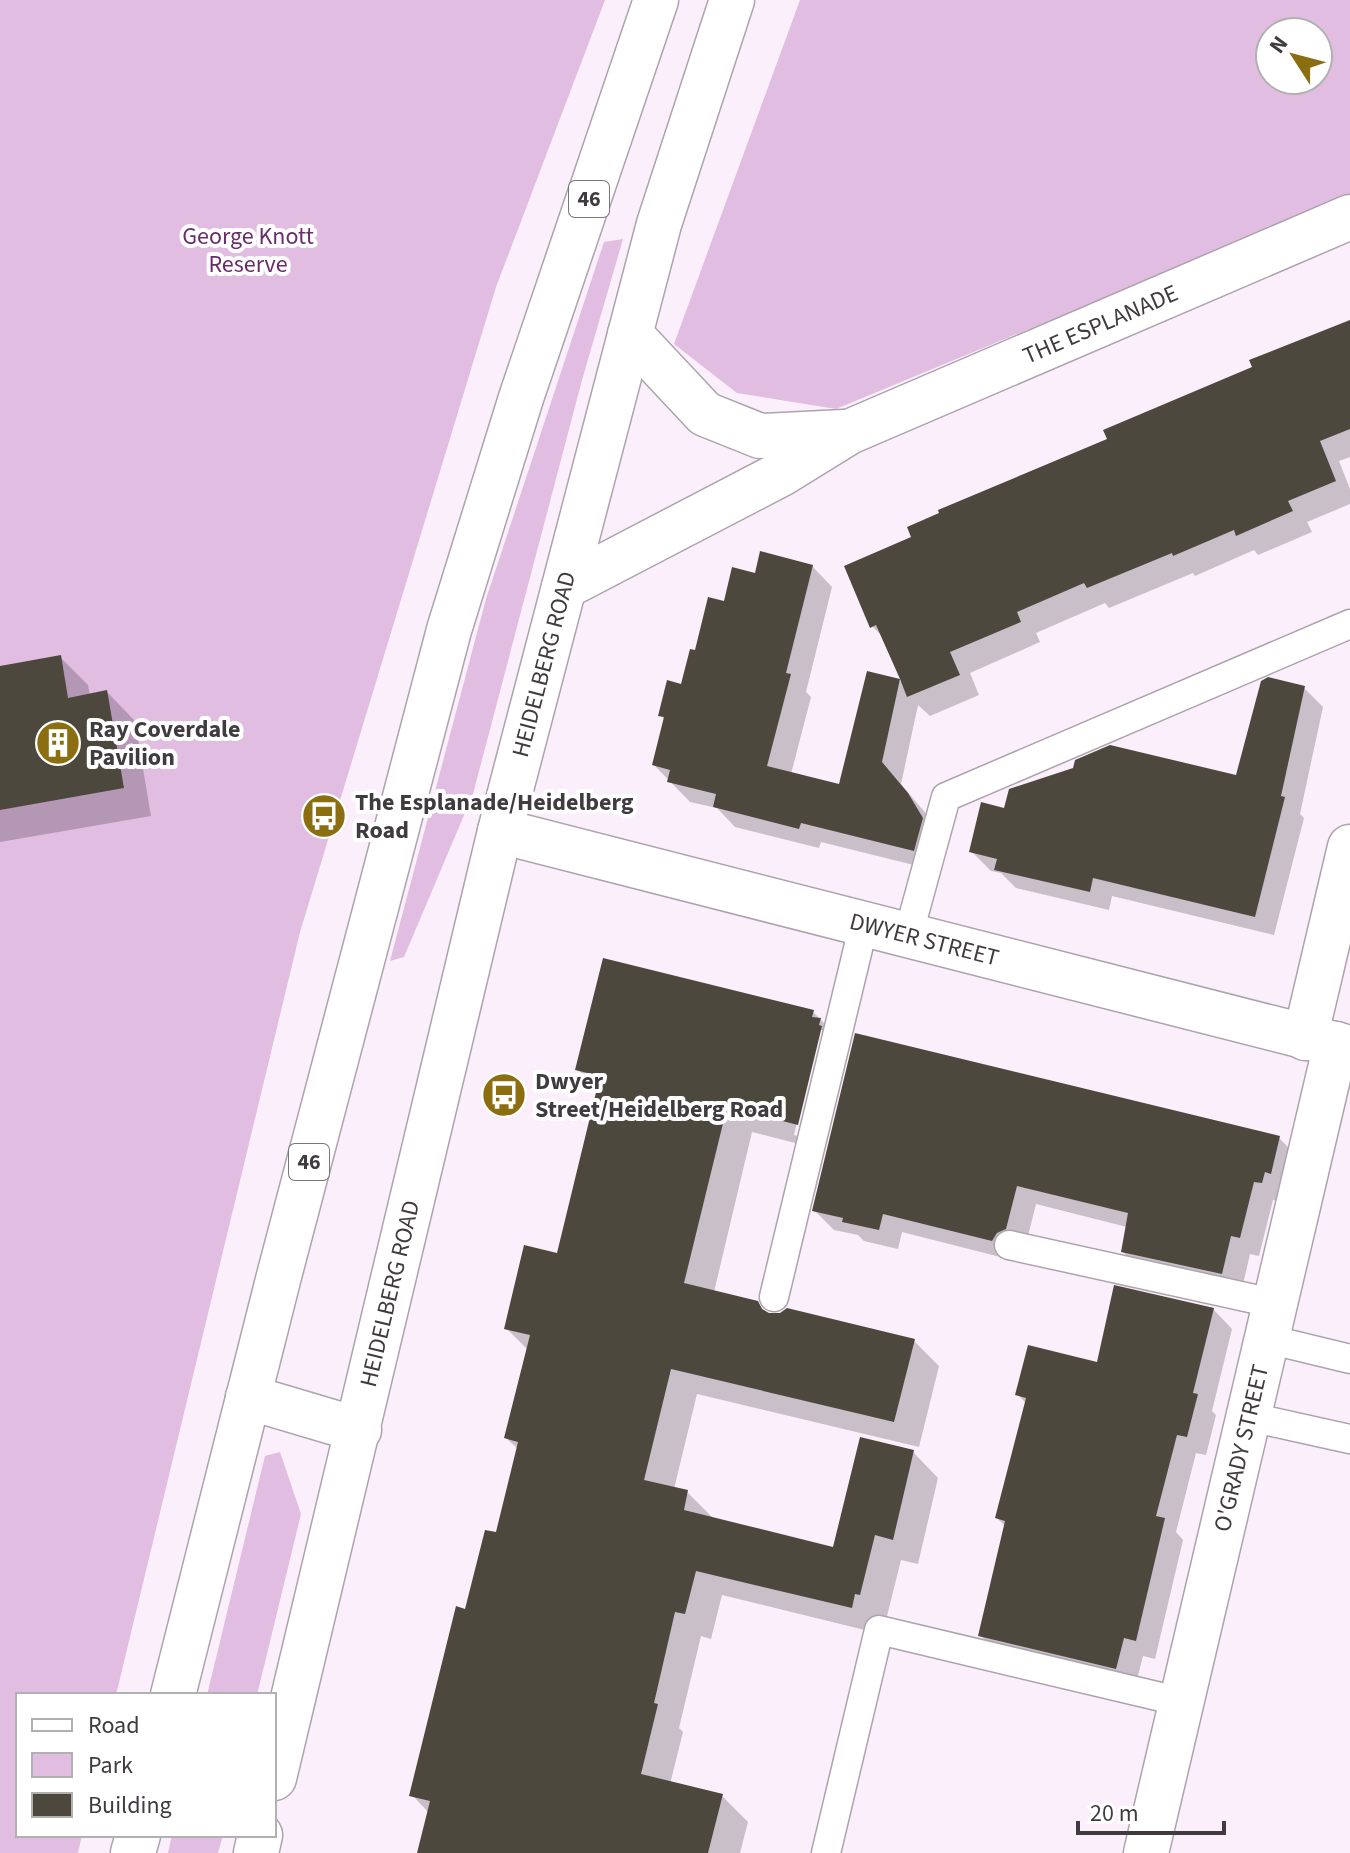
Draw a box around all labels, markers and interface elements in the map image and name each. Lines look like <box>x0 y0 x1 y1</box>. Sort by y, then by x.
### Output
north arrow <box>1254 16 1334 96</box>
text: N <box>1261 30 1296 60</box>
road number: 46 <box>569 181 609 217</box>
park label: George Knott Reserve <box>182 219 314 282</box>
street label: THE ESPLANADE <box>1017 275 1183 373</box>
street label: HEIDELBERG ROAD <box>503 567 585 761</box>
place label: Ray Coverdale Pavilion <box>89 712 240 775</box>
building icon: Ray Coverdale Pavilion <box>34 719 82 767</box>
place label: The Esplanade/Heidelberg Road <box>355 785 634 848</box>
bus stop icon: The Esplanade/Heidelberg Road <box>300 792 348 840</box>
street label: DWYER STREET <box>846 903 1003 975</box>
place label: Dwyer Street/Heidelberg Road <box>535 1064 783 1127</box>
bus stop icon: Dwyer Street/Heidelberg Road <box>480 1071 528 1119</box>
road number: 46 <box>289 1144 329 1180</box>
street label: HEIDELBERG ROAD <box>350 1197 429 1391</box>
street label: O'GRADY STREET <box>1205 1361 1278 1535</box>
legend <box>16 1693 276 1837</box>
text: Road <box>88 1708 140 1743</box>
text: Park <box>88 1748 133 1783</box>
scale bar <box>1078 1785 1224 1835</box>
text: Building <box>88 1788 172 1823</box>
text: 20 m <box>1090 1796 1139 1831</box>

